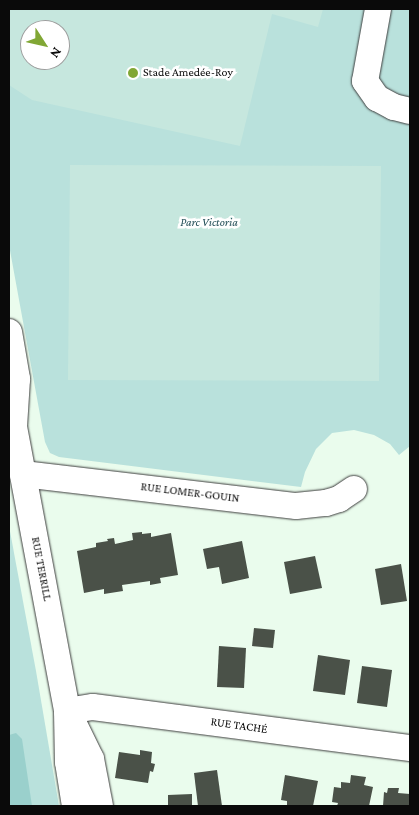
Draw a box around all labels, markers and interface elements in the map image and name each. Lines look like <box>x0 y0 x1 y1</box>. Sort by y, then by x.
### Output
north arrow <box>20 20 70 70</box>
text: N <box>47 45 66 62</box>
place label: Stade Amedée-Roy <box>143 66 233 80</box>
marker: Stade Amedée-Roy <box>127 67 139 79</box>
park label: Parc Victoria <box>180 216 238 230</box>
street label: RUE LOMER-GOUIN <box>140 480 240 506</box>
street label: RUE TERRILL <box>28 536 54 602</box>
street label: RUE TACHÉ <box>210 715 268 737</box>

